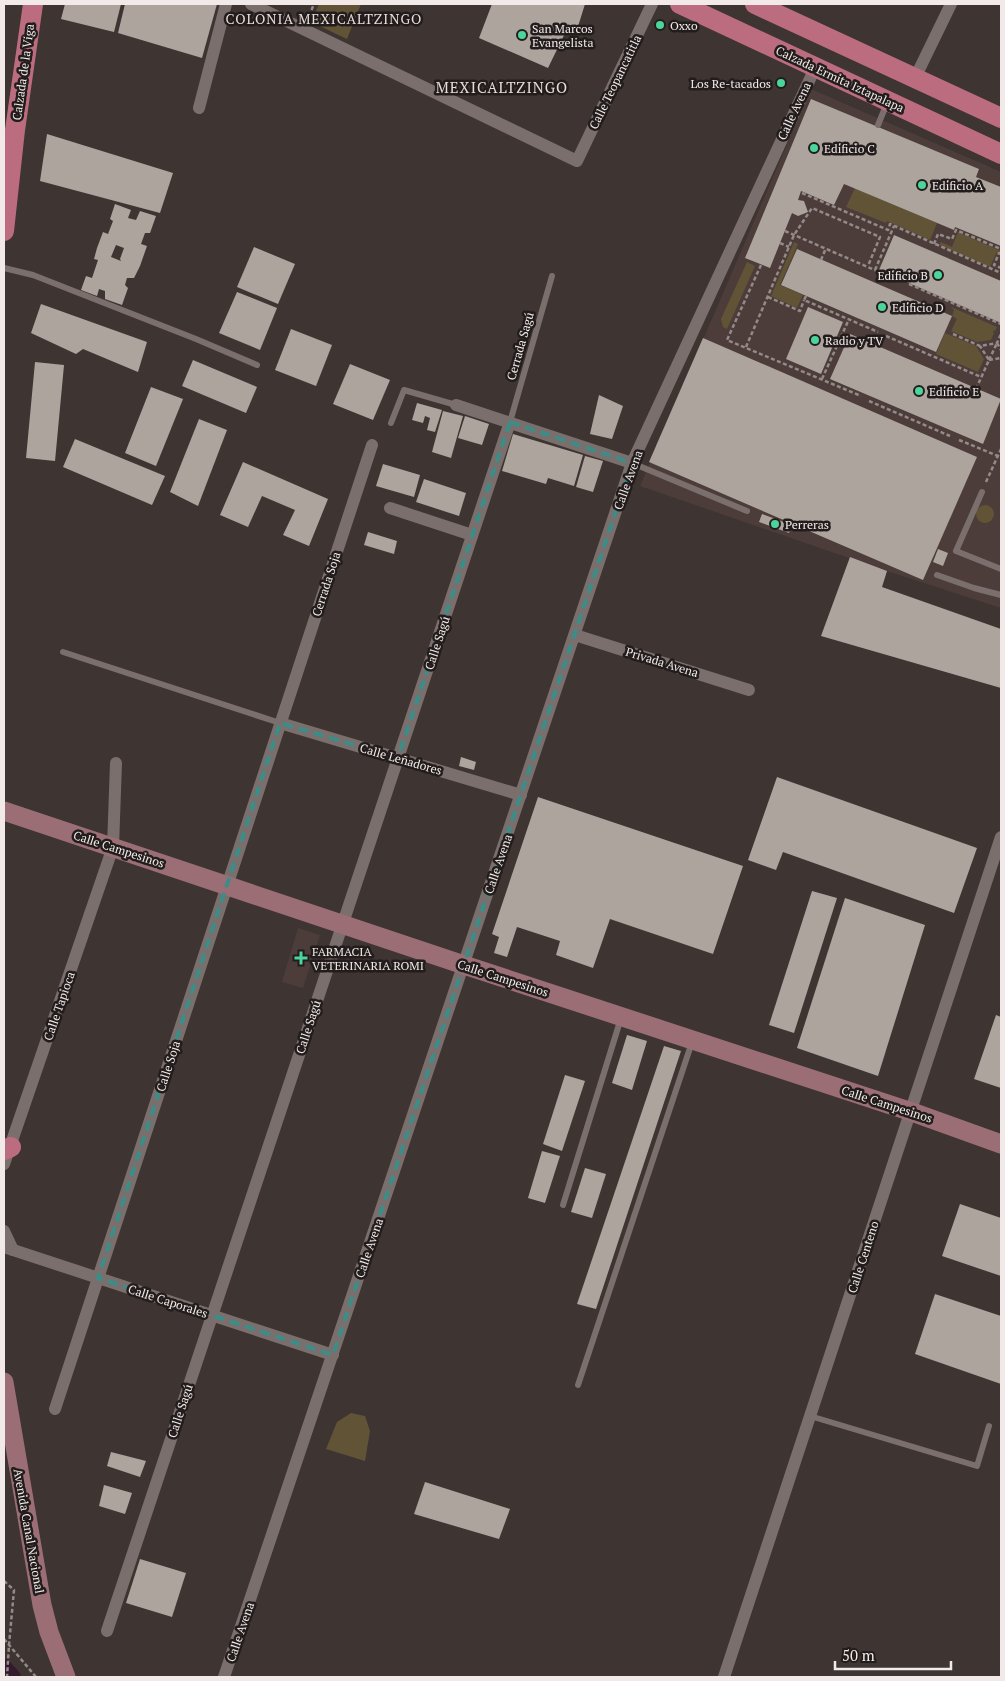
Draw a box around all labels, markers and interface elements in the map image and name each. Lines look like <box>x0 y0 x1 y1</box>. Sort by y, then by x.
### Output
district label: COLONIA MEXICALTZINGO <box>226 9 422 28</box>
place label: Oxxo <box>670 18 698 33</box>
marker: Oxxo <box>654 19 666 31</box>
place label: San Marcos Evangelista <box>532 21 594 50</box>
street label: Calzada de la Viga <box>9 23 37 121</box>
marker: San Marcos Evangelista <box>516 29 528 41</box>
street label: Calle Teopancatitla <box>586 32 644 132</box>
street label: Calzada Ermita Iztapalapa <box>773 43 907 115</box>
place label: Los Re-tacados <box>690 76 771 91</box>
district label: MEXICALTZINGO <box>436 77 568 97</box>
marker: Los Re-tacados <box>775 77 787 89</box>
street label: Calle Avena <box>774 80 814 142</box>
place label: Edificio C <box>824 141 875 156</box>
marker: Edificio C <box>808 142 820 154</box>
place label: Edificio A <box>932 178 984 193</box>
marker: Edificio A <box>916 179 928 191</box>
place label: Edificio B <box>877 268 928 283</box>
marker: Edificio B <box>932 269 944 281</box>
place label: Edificio D <box>892 300 944 315</box>
marker: Edificio D <box>876 301 888 313</box>
street label: Cerrada Sagú <box>503 310 537 382</box>
place label: Radio y TV <box>825 333 884 348</box>
marker: Radio y TV <box>809 334 821 346</box>
place label: Edificio E <box>929 384 979 399</box>
marker: Edificio E <box>913 385 925 397</box>
street label: Calle Avena <box>610 448 646 512</box>
place label: Perreras <box>785 517 829 532</box>
marker: Perreras <box>769 518 781 530</box>
street label: Cerrada Soja <box>309 550 343 618</box>
street label: Calle Sagú <box>421 614 453 672</box>
street label: Privada Avena <box>624 644 700 680</box>
street label: Calle Leñadores <box>358 740 444 778</box>
street label: Calle Campesinos <box>72 827 166 871</box>
street label: Calle Avena <box>481 832 515 896</box>
place label: FARMACIA VETERINARIA ROMI <box>312 944 424 973</box>
marker: FARMACIA VETERINARIA ROMI <box>294 951 308 965</box>
street label: Calle Campesinos <box>456 956 550 1000</box>
street label: Calle Tapioca <box>40 970 78 1042</box>
street label: Calle Sagú <box>292 998 324 1056</box>
street label: Calle Soja <box>153 1039 183 1093</box>
street label: Calle Campesinos <box>840 1082 934 1126</box>
street label: Calle Avena <box>352 1216 386 1280</box>
street label: Calle Centeno <box>844 1219 882 1295</box>
street label: Calle Caporales <box>126 1281 210 1321</box>
street label: Calle Sagú <box>164 1382 196 1440</box>
street label: Avenida Canal Nacional <box>11 1467 47 1595</box>
street label: Calle Avena <box>223 1600 257 1664</box>
scale bar <box>835 1638 951 1670</box>
text: 50 m <box>842 1645 875 1665</box>

